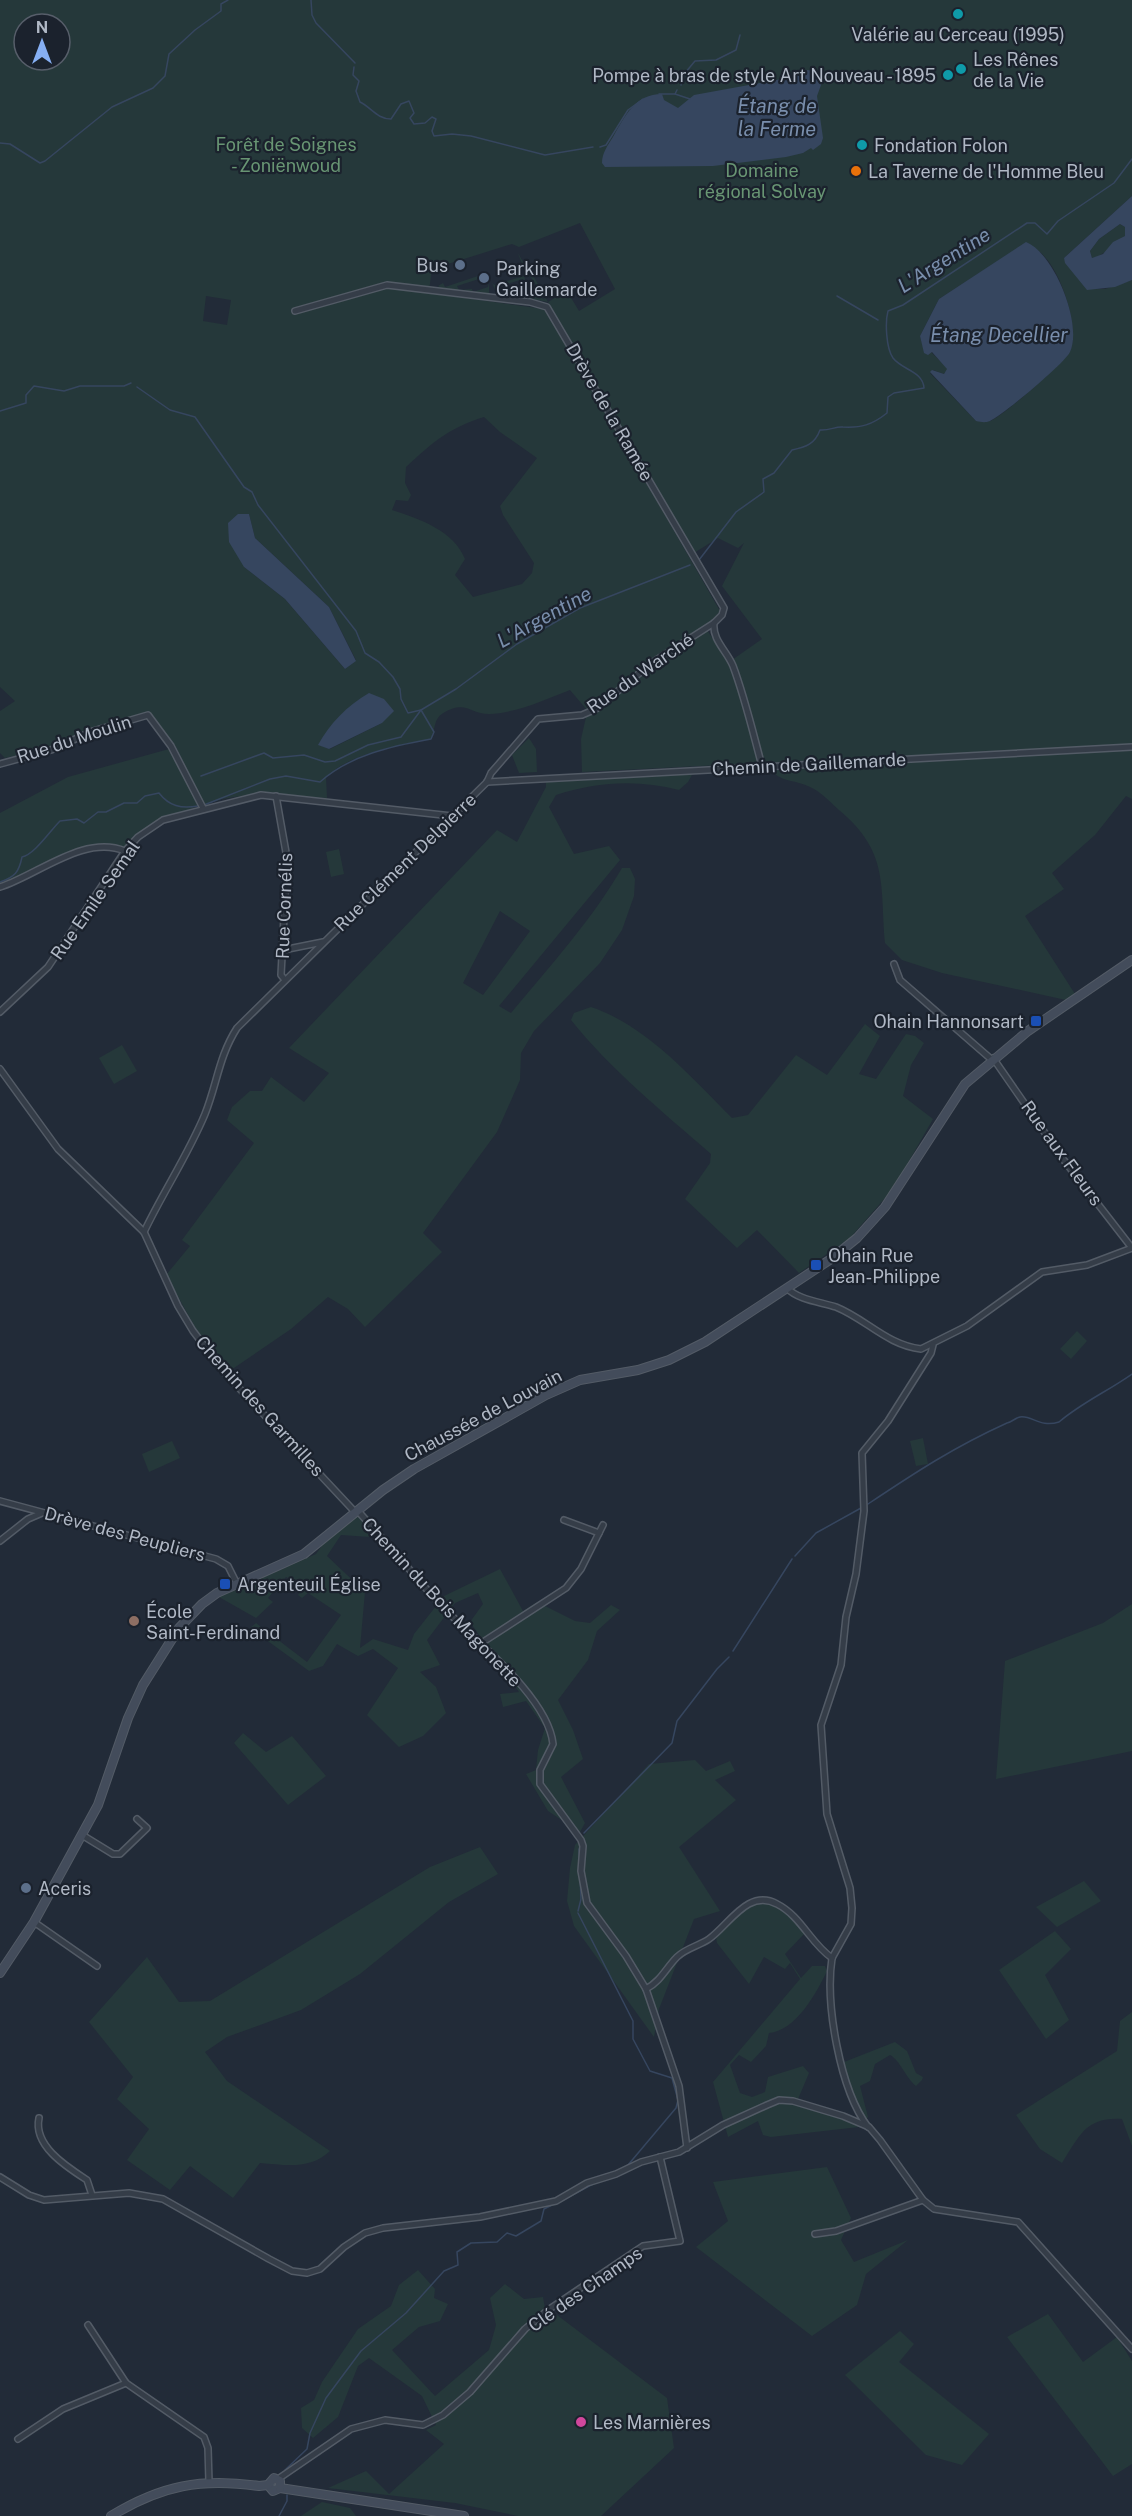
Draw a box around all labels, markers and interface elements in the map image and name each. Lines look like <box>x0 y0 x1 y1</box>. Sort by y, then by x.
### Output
marker: Valérie au Cerceau (1995) <box>951 7 965 21</box>
north arrow <box>12 12 72 72</box>
text: N <box>36 18 48 37</box>
place label: Valérie au Cerceau (1995) <box>851 24 1065 45</box>
place label: Les Rênes de la Vie <box>973 49 1058 91</box>
marker: Les Rênes de la Vie <box>954 62 968 76</box>
place label: Pompe à bras de style Art Nouveau - 1895 <box>592 65 936 86</box>
marker: Pompe à bras de style Art Nouveau - 1895 <box>941 68 955 82</box>
water label: Étang de la Ferme <box>737 93 817 141</box>
park label: Forêt de Soignes - Zoniënwoud <box>215 134 357 176</box>
place label: Fondation Folon <box>874 135 1008 156</box>
marker: Fondation Folon <box>855 138 869 152</box>
park label: Domaine régional Solvay <box>698 160 827 202</box>
place label: La Taverne de l'Homme Bleu <box>868 161 1104 182</box>
marker: La Taverne de l'Homme Bleu <box>849 164 863 178</box>
water label: L'Argentine <box>893 222 995 298</box>
place label: Bus <box>416 255 448 276</box>
marker: Bus <box>453 258 467 272</box>
place label: Parking Gaillemarde <box>496 258 597 300</box>
marker: Parking Gaillemarde <box>477 271 491 285</box>
water label: Étang Decellier <box>930 322 1068 347</box>
street label: Drève de la Ramée <box>562 339 658 485</box>
water label: L'Argentine <box>492 581 596 653</box>
street label: Rue du Warché <box>583 628 697 718</box>
street label: Rue du Moulin <box>14 711 134 767</box>
street label: Chemin de Gaillemarde <box>711 748 907 780</box>
street label: Rue Clément Delpierre <box>330 789 480 935</box>
street label: Rue Emile Semal <box>46 836 144 964</box>
street label: Rue Cornélis <box>272 853 296 959</box>
place label: Ohain Hannonsart <box>873 1011 1024 1032</box>
marker: Ohain Hannonsart <box>1029 1014 1043 1028</box>
street label: Rue aux Fleurs <box>1017 1097 1107 1209</box>
place label: Ohain Rue Jean-Philippe <box>828 1245 940 1287</box>
marker: Ohain Rue Jean-Philippe <box>809 1258 823 1272</box>
street label: Chemin des Garmilles <box>191 1331 329 1481</box>
street label: Chaussée de Louvain <box>401 1365 565 1465</box>
street label: Drève des Peupliers <box>42 1502 208 1566</box>
street label: Chemin du Bois Magonette <box>358 1513 526 1691</box>
place label: Argenteuil Église <box>237 1573 381 1595</box>
marker: Argenteuil Église <box>218 1577 232 1591</box>
place label: École Saint-Ferdinand <box>146 1600 280 1643</box>
marker: École Saint-Ferdinand <box>127 1614 141 1628</box>
place label: Aceris <box>38 1878 91 1899</box>
marker: Aceris <box>19 1881 33 1895</box>
street label: Clé des Champs <box>524 2242 646 2336</box>
place label: Les Marnières <box>593 2412 711 2433</box>
marker: Les Marnières <box>574 2415 588 2429</box>

